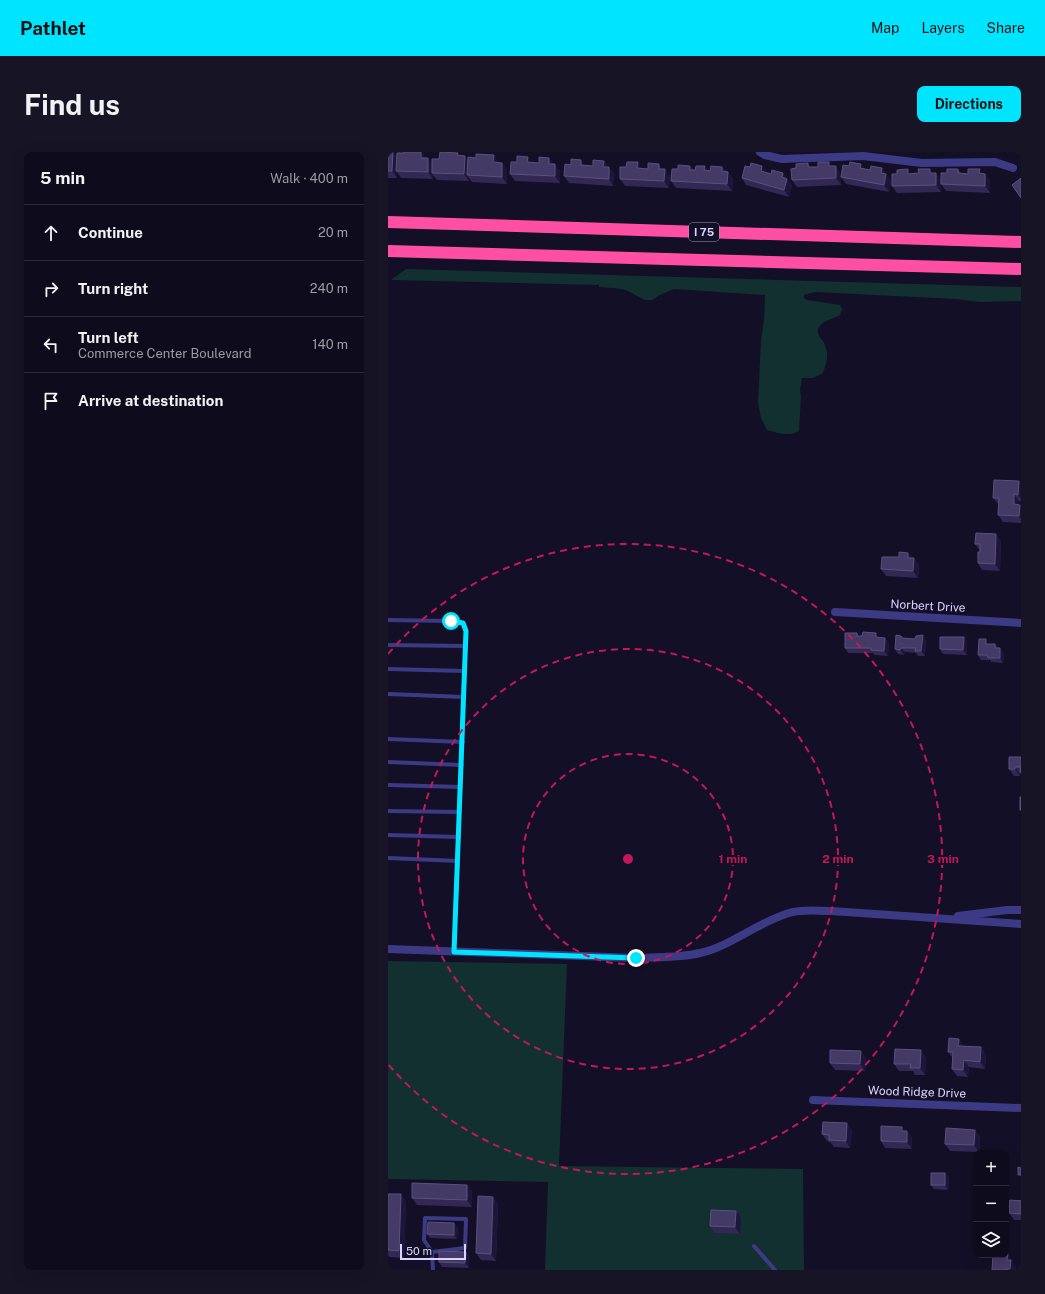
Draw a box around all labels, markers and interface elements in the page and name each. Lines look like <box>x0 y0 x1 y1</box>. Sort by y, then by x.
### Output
text: Pathlet <box>20 17 86 39</box>
text: Map <box>871 20 899 36</box>
text: Layers <box>921 20 965 36</box>
text: Share <box>987 20 1025 36</box>
button: Directions <box>917 86 1021 122</box>
text: Find us <box>24 88 120 121</box>
text: 5 min <box>40 168 85 188</box>
text: Walk · 400 m <box>270 171 348 186</box>
icon: ahead <box>40 222 62 244</box>
road number: I 75 <box>689 223 719 241</box>
text: Continue <box>78 224 143 241</box>
text: 20 m <box>318 225 348 240</box>
icon: right <box>40 278 62 300</box>
text: Turn right <box>78 280 148 297</box>
text: 240 m <box>310 281 348 296</box>
text: Turn left <box>78 329 139 346</box>
icon: left <box>40 334 62 356</box>
text: 140 m <box>312 337 348 352</box>
text: Commerce Center Boulevard <box>78 346 251 361</box>
icon: arrive <box>40 390 62 412</box>
text: Arrive at destination <box>78 392 223 409</box>
street label: Norbert Drive <box>890 597 966 615</box>
route start <box>442 612 460 630</box>
centre of rings <box>621 852 635 866</box>
text: 1 min <box>719 852 747 866</box>
text: 2 min <box>822 852 854 866</box>
text: 3 min <box>927 852 959 866</box>
route end <box>627 949 645 967</box>
street label: Wood Ridge Drive <box>868 1083 967 1101</box>
map controls <box>973 1150 1009 1258</box>
button: + <box>973 1150 1009 1186</box>
button: − <box>973 1186 1009 1222</box>
button: layers <box>973 1222 1009 1258</box>
scale bar <box>400 1242 466 1261</box>
text: 50 m <box>406 1245 432 1257</box>

